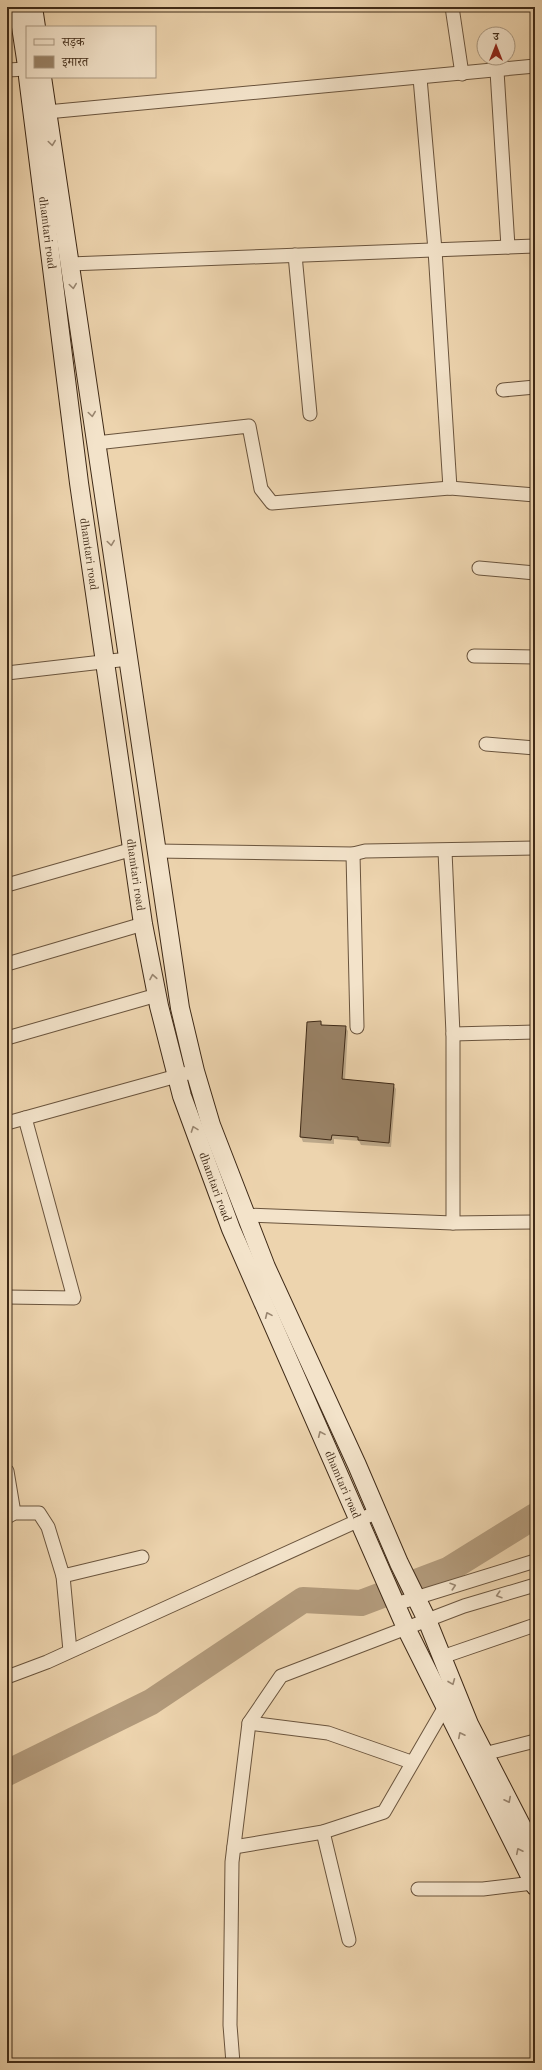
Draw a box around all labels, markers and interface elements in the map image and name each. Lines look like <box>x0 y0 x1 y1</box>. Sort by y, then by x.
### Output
legend <box>26 26 156 78</box>
north arrow <box>476 26 516 66</box>
text: उ <box>492 32 500 43</box>
text: सड़क <box>61 37 86 49</box>
text: इमारत <box>61 57 89 69</box>
one-way arrow <box>47 140 56 146</box>
street label: dhamtari road <box>36 196 57 270</box>
one-way arrow <box>68 283 77 289</box>
one-way arrow <box>87 411 96 417</box>
street label: dhamtari road <box>77 517 100 591</box>
one-way arrow <box>106 540 115 546</box>
street label: dhamtari road <box>124 838 146 912</box>
one-way arrow <box>149 974 158 980</box>
one-way arrow <box>190 1126 199 1133</box>
street label: dhamtari road <box>196 1151 233 1223</box>
one-way arrow <box>265 1311 273 1318</box>
one-way arrow <box>317 1430 325 1437</box>
street label: dhamtari road <box>322 1449 362 1521</box>
one-way arrow <box>449 1582 456 1591</box>
one-way arrow <box>496 1590 503 1599</box>
one-way arrow <box>448 1679 456 1686</box>
one-way arrow <box>458 1731 465 1739</box>
one-way arrow <box>503 1795 511 1803</box>
one-way arrow <box>516 1848 524 1855</box>

